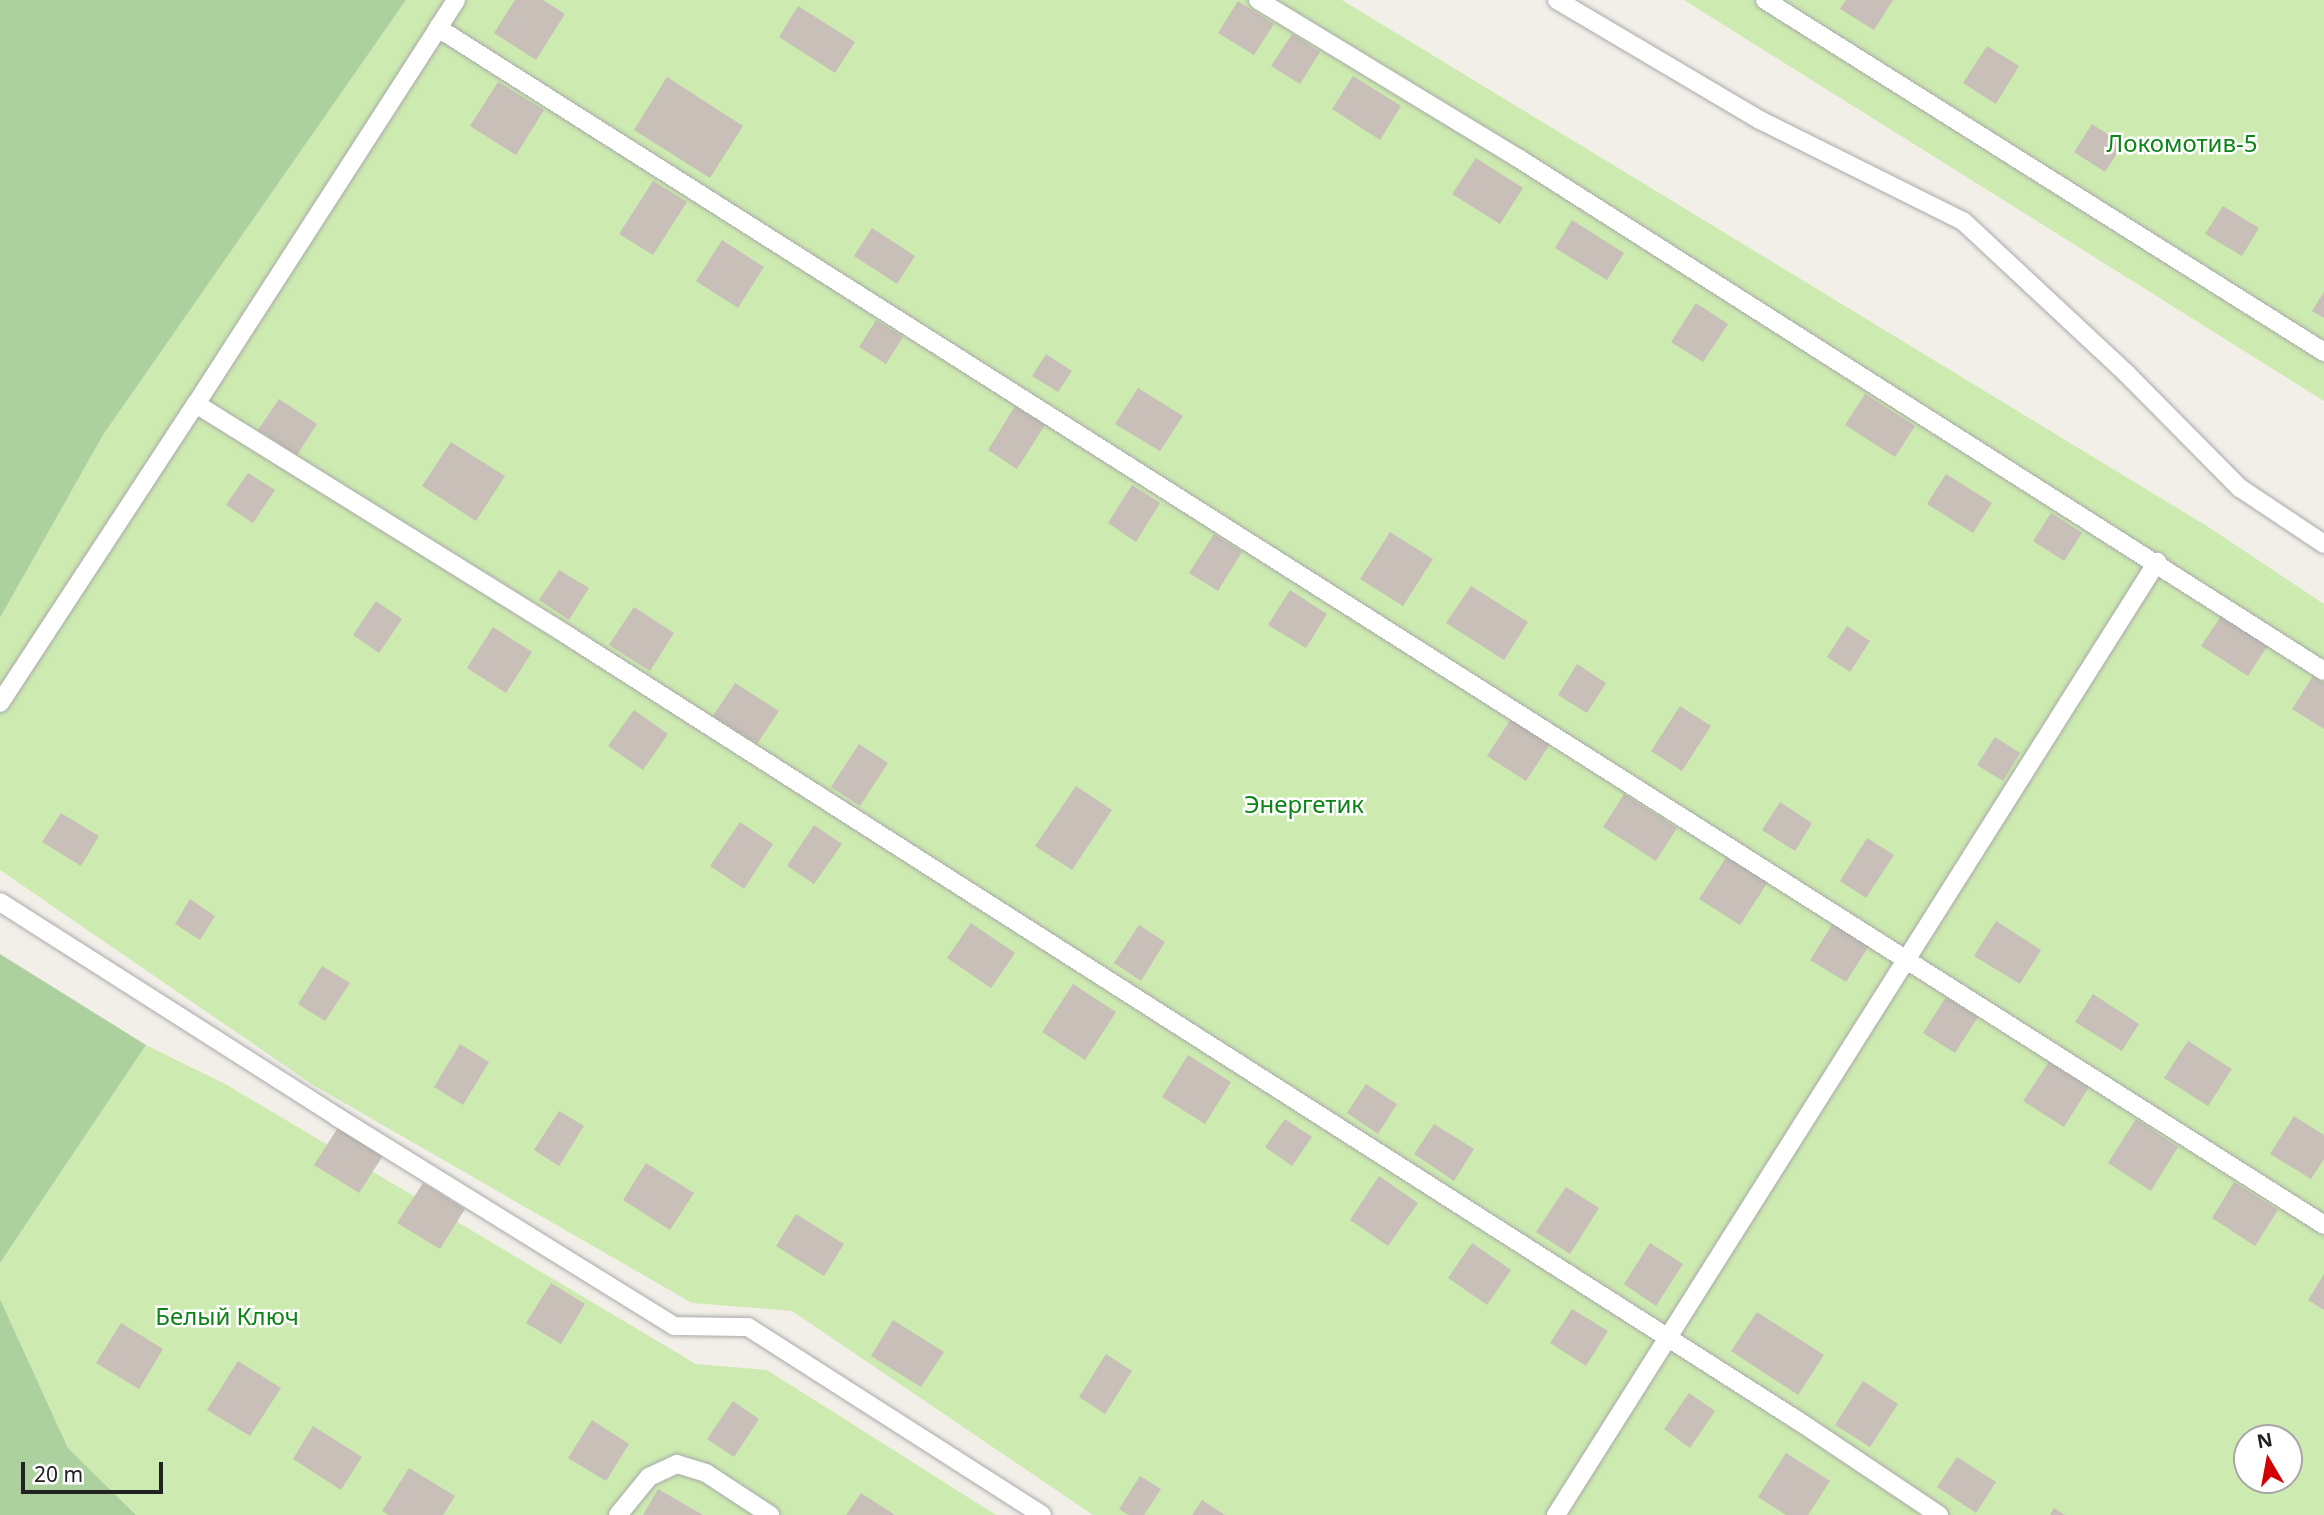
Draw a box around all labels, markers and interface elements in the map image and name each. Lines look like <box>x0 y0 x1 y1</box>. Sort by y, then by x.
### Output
park label: Локомотив-5 <box>2106 129 2258 157</box>
park label: Энергетик <box>1244 790 1364 818</box>
park label: Белый Ключ <box>155 1302 299 1330</box>
north arrow <box>2233 1424 2303 1494</box>
text: N <box>2255 1426 2275 1454</box>
scale bar <box>24 1448 166 1492</box>
text: 20 m <box>34 1460 83 1488</box>

